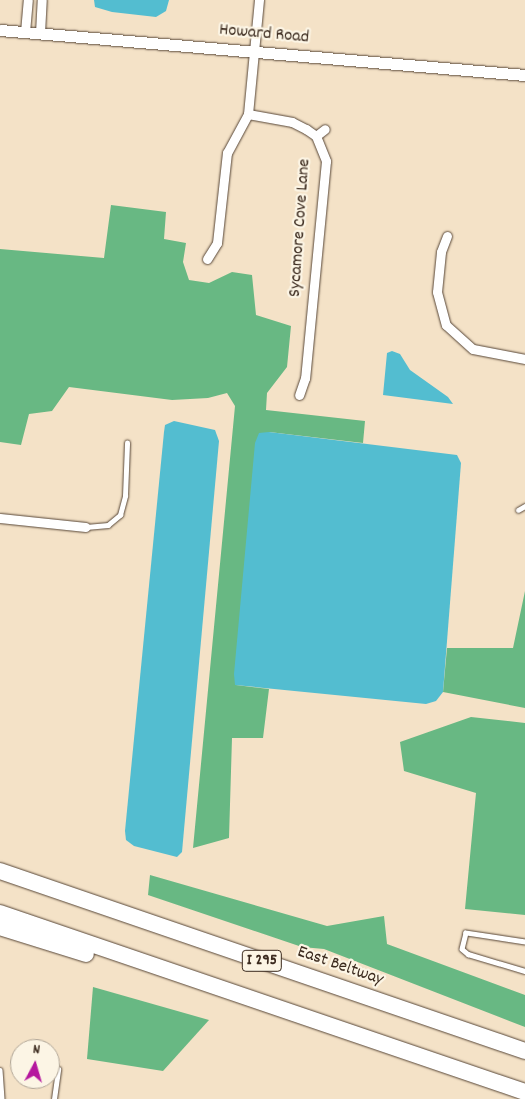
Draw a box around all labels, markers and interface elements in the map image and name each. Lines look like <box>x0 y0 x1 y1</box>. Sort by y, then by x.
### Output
street label: Howard Road <box>218 20 310 50</box>
street label: Sycamore Cove Lane <box>285 158 317 298</box>
street label: East Beltway <box>294 942 386 992</box>
road number: I 295 <box>241 948 283 974</box>
north arrow <box>10 1039 60 1089</box>
text: N <box>32 1040 41 1060</box>

